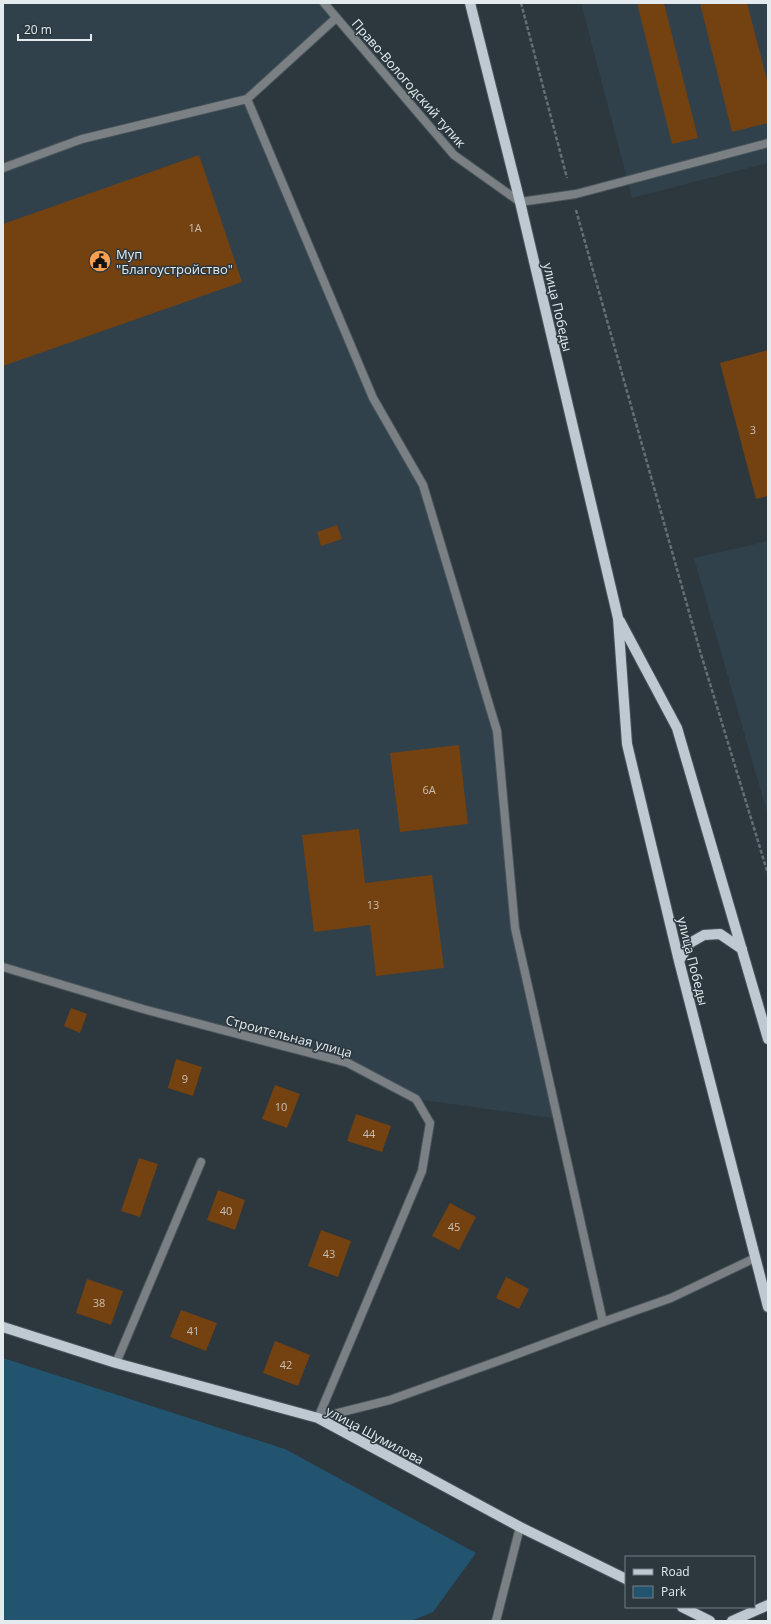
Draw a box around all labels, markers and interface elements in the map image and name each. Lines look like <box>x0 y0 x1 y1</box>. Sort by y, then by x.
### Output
street label: Право-Вологодский тупик <box>348 15 470 151</box>
scale bar <box>18 16 91 42</box>
text: 20 m <box>24 21 52 38</box>
house number: 1А <box>188 220 202 235</box>
place label: Муп "Благоустройство" <box>116 245 233 278</box>
public building icon: Муп "Благоустройство" <box>87 248 113 274</box>
street label: улица Победы <box>539 261 577 353</box>
house number: 3 <box>750 422 756 437</box>
house number: 6А <box>422 782 436 797</box>
house number: 13 <box>367 897 379 912</box>
street label: улица Победы <box>673 915 713 1007</box>
street label: Строительная улица <box>224 1010 354 1062</box>
house number: 9 <box>182 1071 188 1086</box>
house number: 10 <box>275 1099 287 1114</box>
house number: 44 <box>363 1126 376 1141</box>
house number: 40 <box>220 1203 232 1218</box>
house number: 45 <box>448 1219 460 1234</box>
house number: 43 <box>323 1246 335 1261</box>
house number: 38 <box>93 1295 105 1310</box>
house number: 41 <box>187 1323 199 1338</box>
house number: 42 <box>280 1357 292 1372</box>
street label: улица Шумилова <box>323 1402 427 1468</box>
legend <box>625 1556 755 1608</box>
text: Road <box>661 1563 690 1580</box>
text: Park <box>661 1583 687 1600</box>

